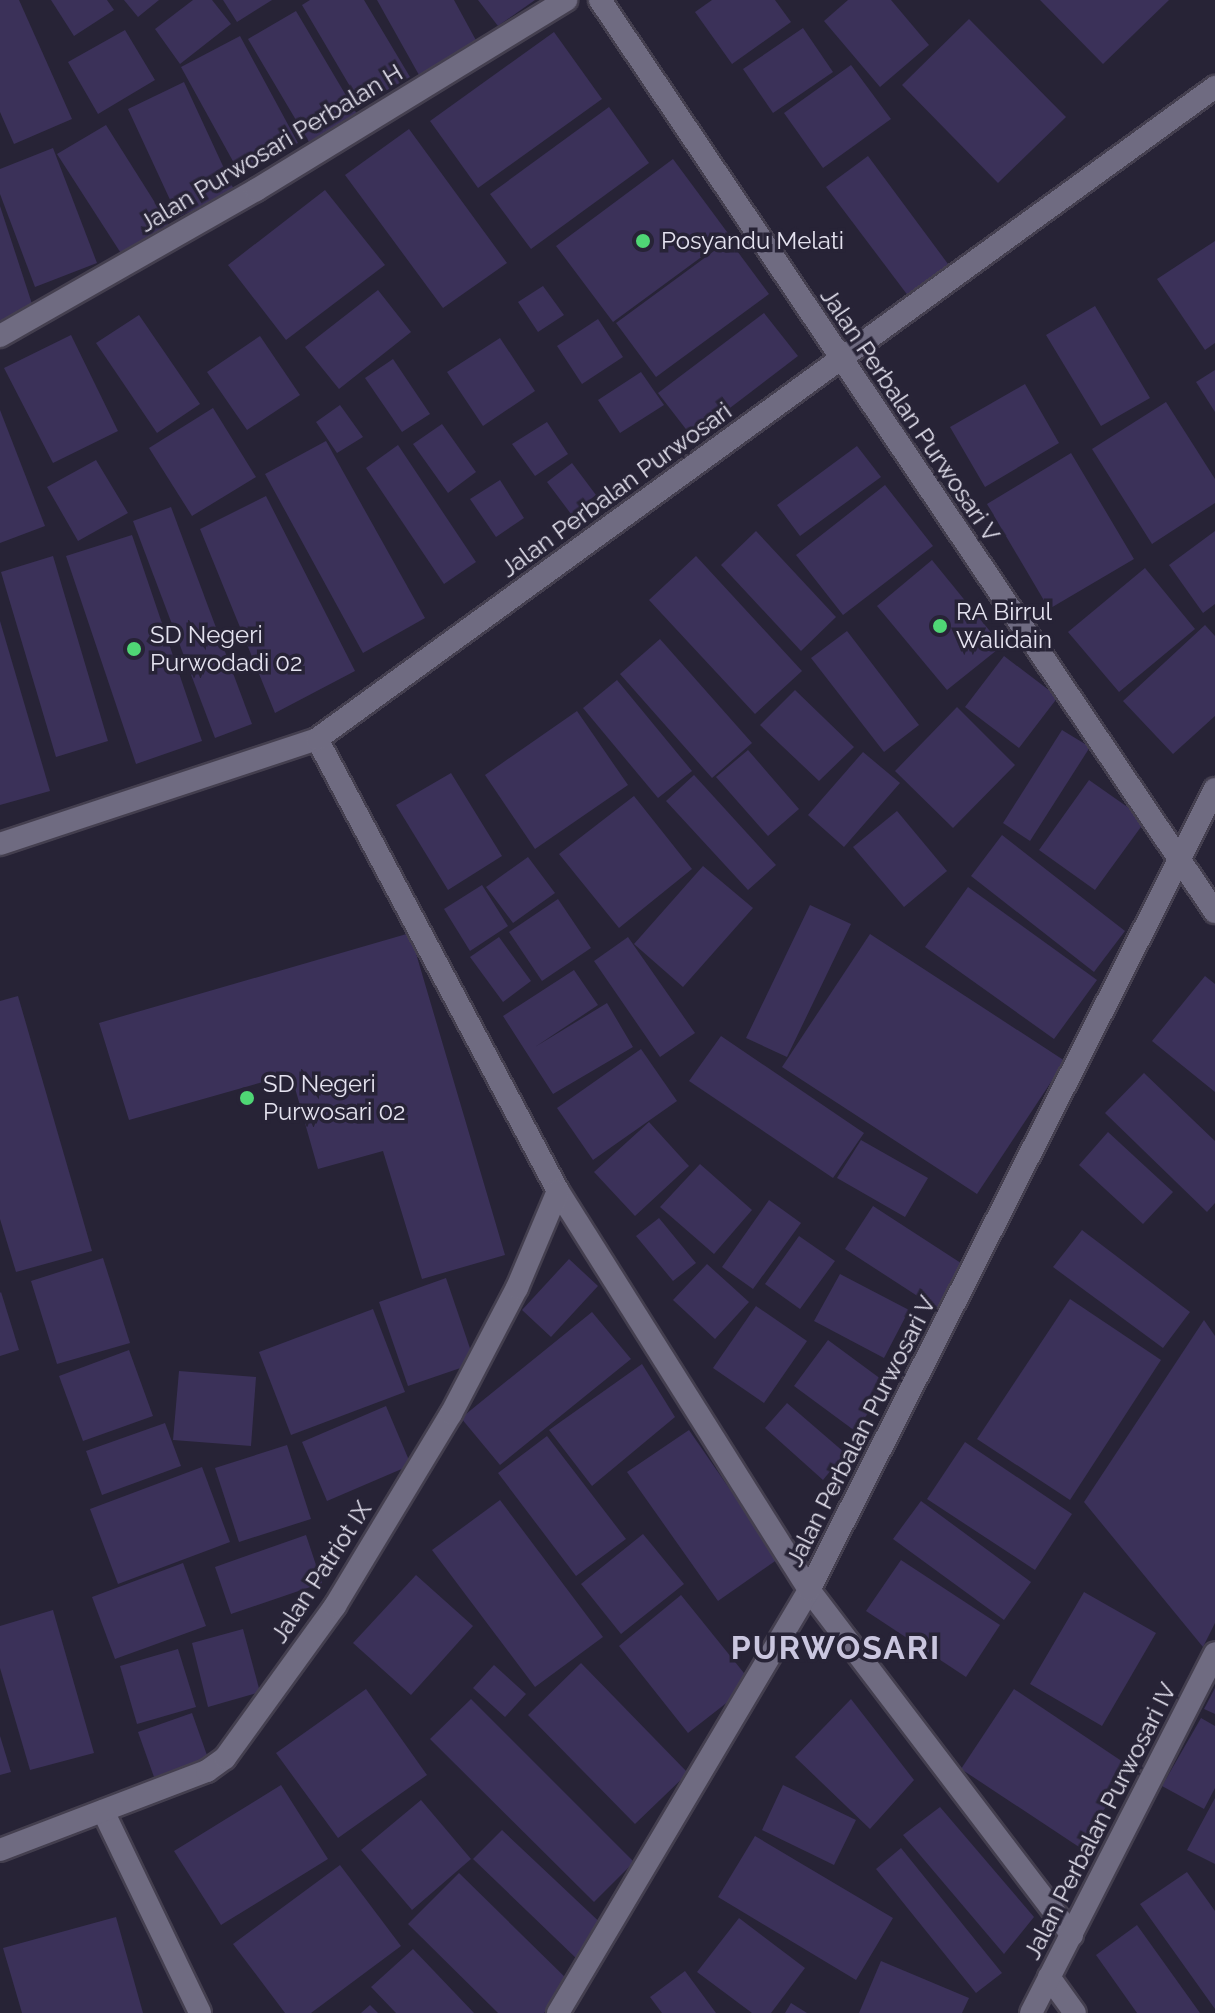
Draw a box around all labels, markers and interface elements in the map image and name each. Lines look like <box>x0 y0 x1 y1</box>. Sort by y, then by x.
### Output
street label: Jalan Purwosari Perbalan H <box>134 58 408 238</box>
place label: Posyandu Melati <box>661 227 844 255</box>
marker: Posyandu Melati <box>632 230 654 252</box>
street label: Jalan Perbalan Purwosari V <box>814 282 1006 548</box>
street label: Jalan Perbalan Purwosari <box>495 397 737 583</box>
place label: RA Birrul Walidain <box>956 598 1053 654</box>
marker: RA Birrul Walidain <box>931 617 949 635</box>
place label: SD Negeri Purwodadi 02 <box>150 621 302 677</box>
marker: SD Negeri Purwodadi 02 <box>125 640 143 658</box>
place label: SD Negeri Purwosari 02 <box>263 1070 406 1126</box>
marker: SD Negeri Purwosari 02 <box>238 1089 256 1107</box>
street label: Jalan Perbalan Purwosari V <box>780 1291 942 1571</box>
street label: Jalan Patriot IX <box>265 1496 377 1648</box>
district label: PURWOSARI <box>731 1629 941 1667</box>
street label: Jalan Perbalan Purwosari IV <box>1018 1678 1182 1964</box>

